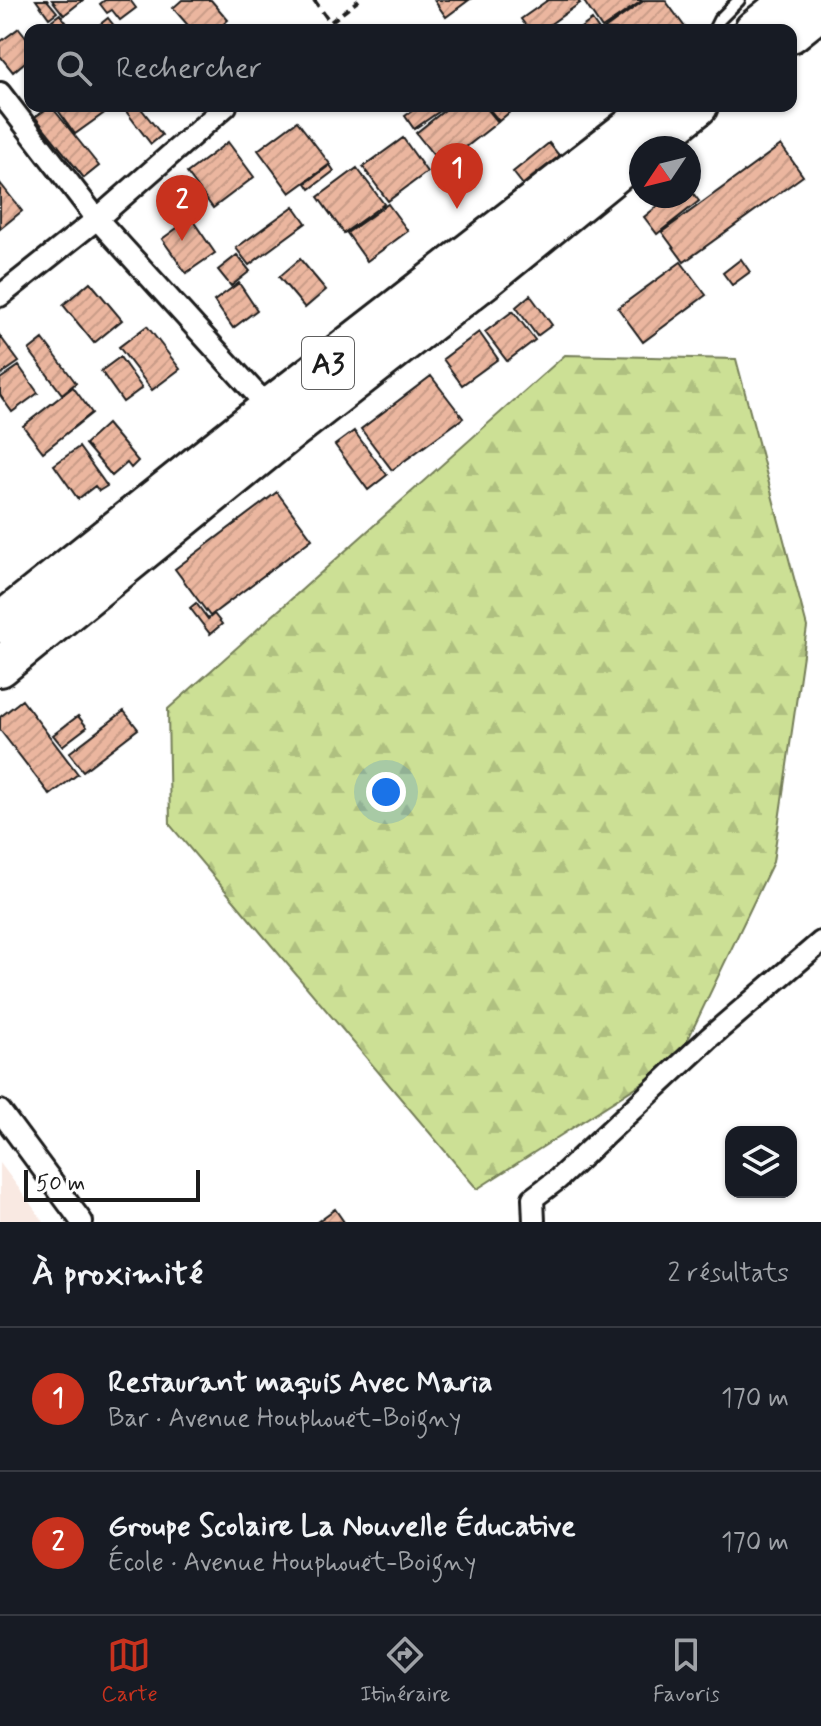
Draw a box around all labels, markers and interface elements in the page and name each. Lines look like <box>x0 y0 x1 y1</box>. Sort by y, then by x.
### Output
search box <box>24 24 797 112</box>
icon: search <box>52 46 96 90</box>
text: Rechercher <box>116 49 262 88</box>
north arrow <box>629 136 701 208</box>
pin: 1 <box>431 143 483 209</box>
pin: 2 <box>156 175 208 241</box>
road number: A3 <box>302 337 354 389</box>
your location <box>366 772 406 812</box>
map controls <box>725 1126 797 1198</box>
button: layers <box>725 1126 797 1198</box>
scale bar <box>24 1166 200 1202</box>
text: 50 m <box>36 1170 85 1198</box>
text: À proximité <box>32 1252 203 1297</box>
text: 2 résultats <box>667 1257 789 1291</box>
text: Restaurant maquis Avec Maria <box>108 1363 493 1402</box>
text: 1 <box>52 1382 64 1416</box>
text: 170 m <box>721 1382 789 1416</box>
text: Bar · Avenue Houphouët-Boigny <box>108 1402 461 1436</box>
text: Groupe Scolaire La Nouvelle Éducative <box>108 1507 576 1546</box>
text: 2 <box>52 1526 64 1560</box>
text: 170 m <box>721 1526 789 1560</box>
text: École · Avenue Houphouët-Boigny <box>108 1546 476 1580</box>
tab: Carte <box>101 1633 158 1709</box>
tab: Itinéraire <box>360 1633 450 1709</box>
tab: Favoris <box>653 1633 720 1709</box>

